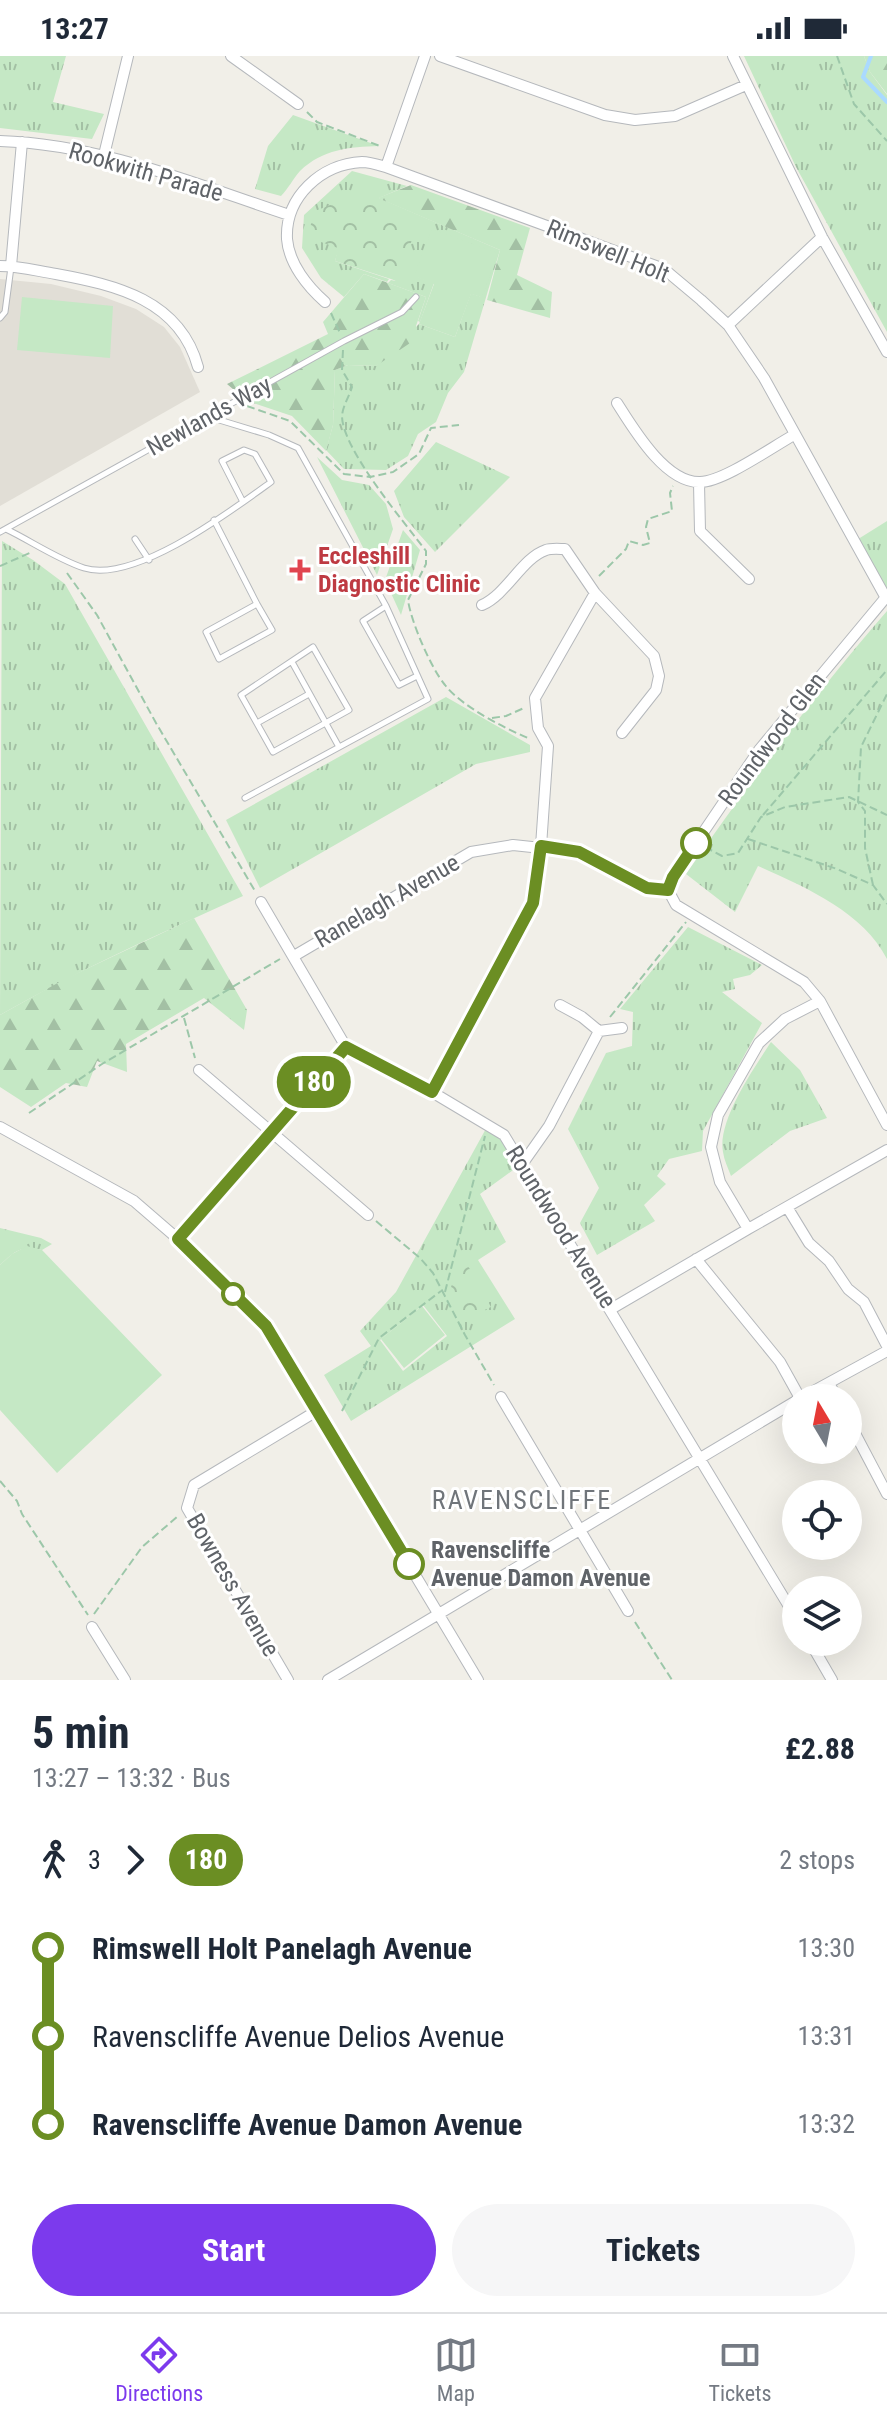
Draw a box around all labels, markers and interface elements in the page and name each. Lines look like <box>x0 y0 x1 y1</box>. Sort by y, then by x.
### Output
text: 13:27 <box>40 11 109 46</box>
street label: Rookwith Parade <box>66 137 226 207</box>
street label: Rimswell Holt <box>542 214 674 288</box>
street label: Newlands Way <box>142 370 276 462</box>
place label: Eccleshill Diagnostic Clinic <box>318 542 480 598</box>
marker: Eccleshill Diagnostic Clinic <box>289 559 311 581</box>
street label: Roundwood Glen <box>713 667 831 811</box>
unlabelled marker <box>681 828 711 858</box>
street label: Ranelagh Avenue <box>310 848 464 954</box>
line badge: 180 <box>268 1056 360 1108</box>
text: 180 <box>293 1065 335 1098</box>
street label: Roundwood Avenue <box>500 1141 622 1313</box>
unlabelled marker <box>222 1283 244 1305</box>
north arrow <box>782 1384 862 1464</box>
map controls <box>782 1384 862 1656</box>
button: locate <box>782 1480 862 1560</box>
district label: RAVENSCLIFFE <box>432 1485 612 1515</box>
street label: Bowness Avenue <box>181 1509 285 1661</box>
place label: Ravenscliffe Avenue Damon Avenue <box>431 1536 650 1592</box>
marker: Ravenscliffe Avenue Damon Avenue <box>394 1549 424 1579</box>
button: layers <box>782 1576 862 1656</box>
text: 5 min <box>32 1707 130 1759</box>
text: £2.88 <box>785 1731 855 1766</box>
text: 13:27 – 13:32 · Bus <box>32 1763 231 1793</box>
icon: walk <box>32 1838 76 1882</box>
icon: forward <box>113 1838 157 1882</box>
text: 180 <box>185 1843 227 1876</box>
text: 3 <box>88 1845 101 1875</box>
text: 2 stops <box>779 1845 855 1875</box>
text: Rimswell Holt Panelagh Avenue <box>92 1931 472 1966</box>
text: 13:30 <box>798 1933 855 1963</box>
text: Ravenscliffe Avenue Delios Avenue <box>92 2019 504 2054</box>
text: 13:31 <box>798 2021 855 2051</box>
text: Ravenscliffe Avenue Damon Avenue <box>92 2107 522 2142</box>
text: 13:32 <box>798 2109 855 2139</box>
button: Start <box>32 2204 436 2296</box>
button: Tickets <box>452 2204 855 2296</box>
tab: Directions <box>115 2333 203 2406</box>
tab: Map <box>434 2333 478 2406</box>
tab: Tickets <box>708 2333 772 2406</box>

